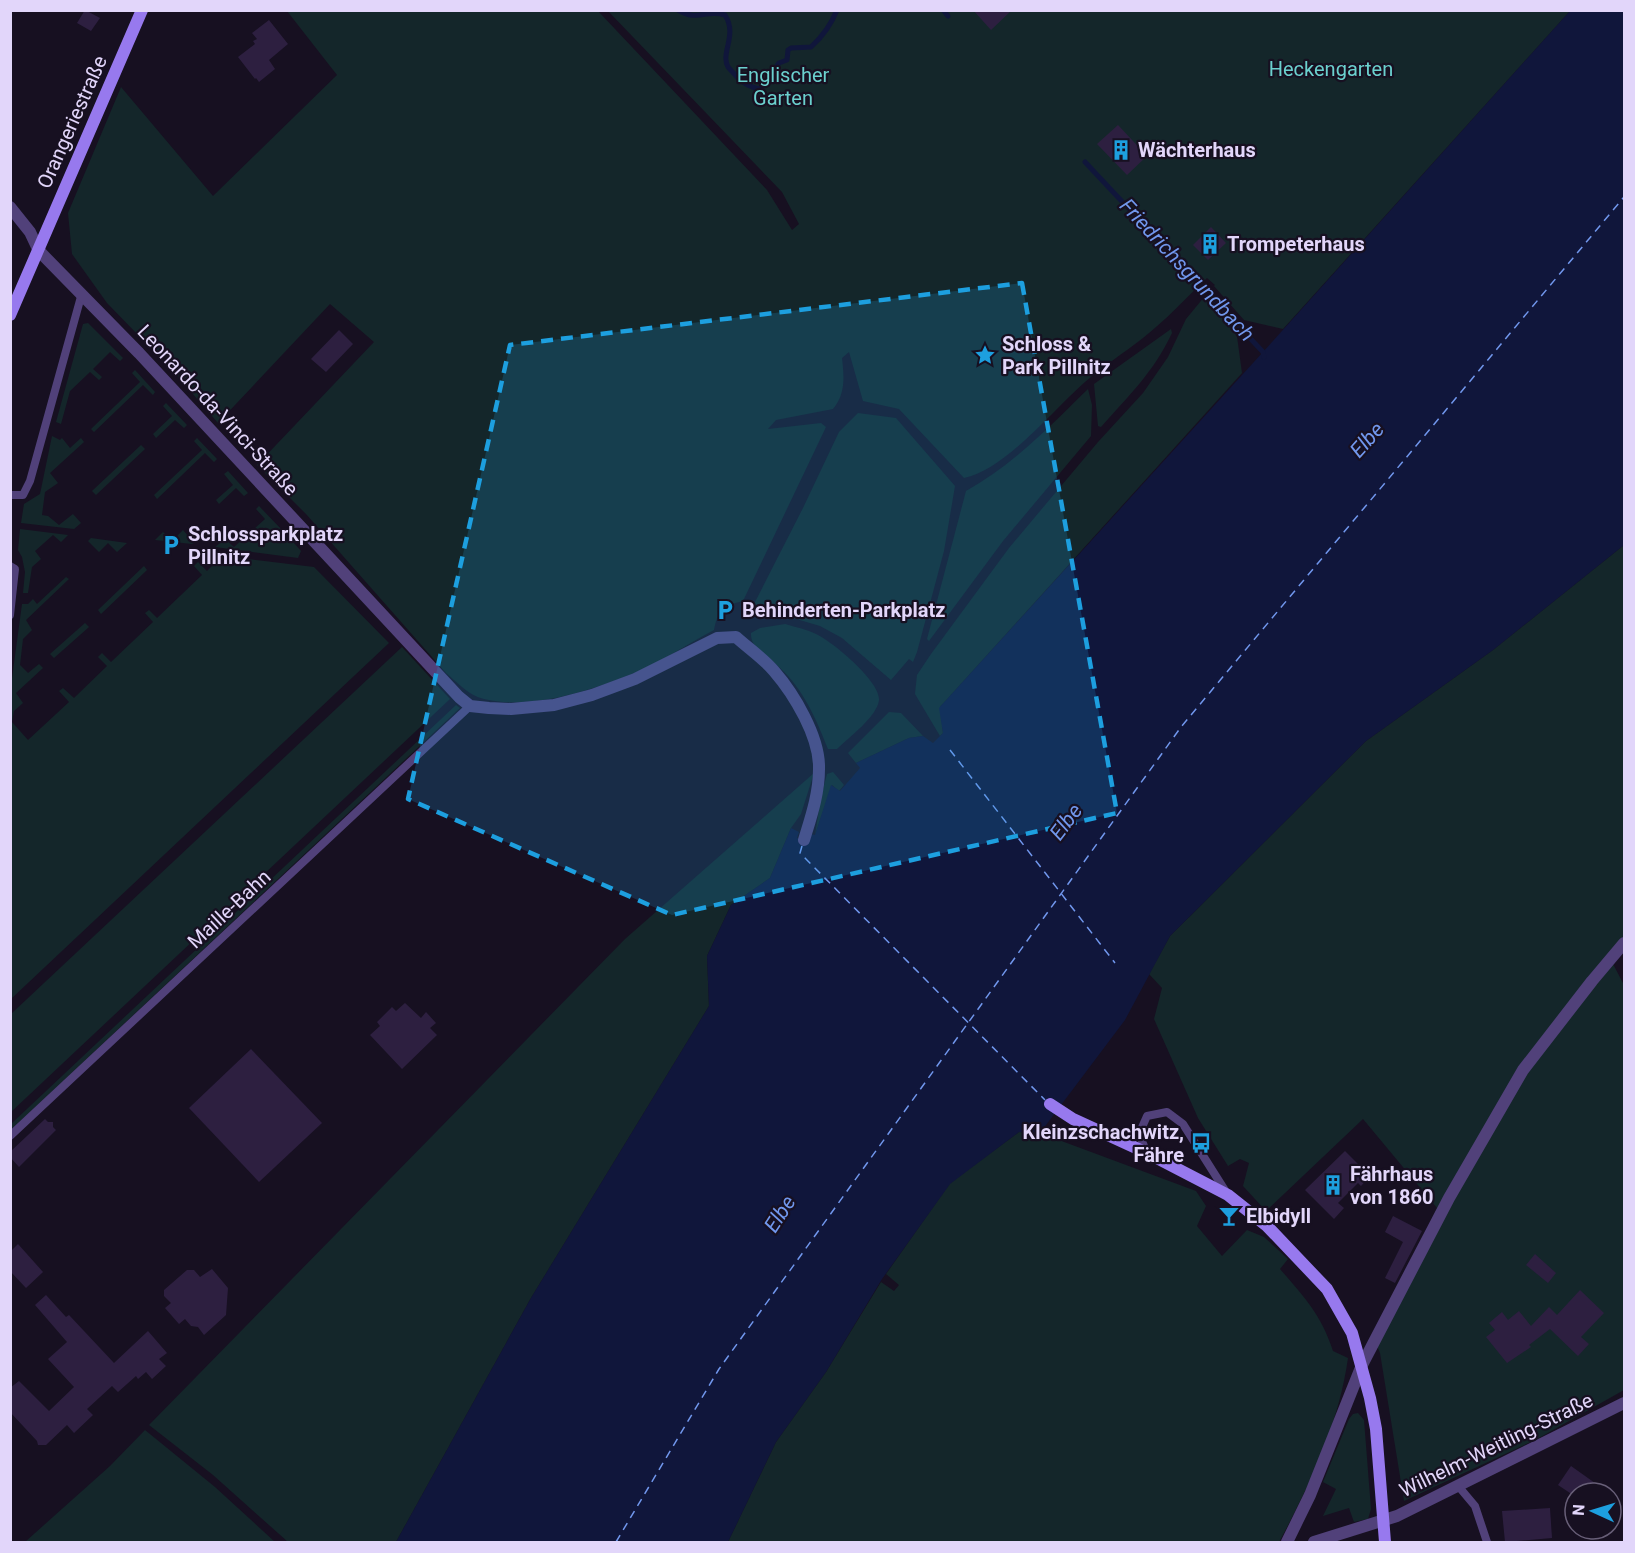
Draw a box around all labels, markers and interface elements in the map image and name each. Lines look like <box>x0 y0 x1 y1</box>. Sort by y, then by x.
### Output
street label: Orangeriestraße <box>32 52 112 192</box>
park label: Heckengarten <box>1269 57 1393 81</box>
park label: Englischer Garten <box>737 63 830 110</box>
building icon: Wächterhaus <box>1109 138 1133 162</box>
place label: Wächterhaus <box>1138 138 1256 162</box>
water label: Friedrichsgrundbach <box>1115 194 1259 346</box>
building icon: Trompeterhaus <box>1198 232 1222 256</box>
place label: Trompeterhaus <box>1227 232 1365 256</box>
street label: Leonardo-da-Vinci-Straße <box>133 320 303 500</box>
place label: Schloss & Park Pillnitz <box>1002 332 1111 379</box>
place icon: Schloss & Park Pillnitz <box>973 343 997 367</box>
water label: Elbe <box>1345 417 1389 462</box>
place label: Schlossparkplatz Pillnitz <box>188 522 343 569</box>
parking icon: Schlossparkplatz Pillnitz <box>159 533 183 557</box>
parking icon: Behinderten-Parkplatz <box>713 598 737 622</box>
place label: Behinderten-Parkplatz <box>742 598 946 622</box>
water label: Elbe <box>1045 799 1087 845</box>
street label: Maille-Bahn <box>183 865 275 953</box>
place label: Kleinzschachwitz, Fähre <box>1022 1120 1184 1167</box>
bus stop icon: Kleinzschachwitz, Fähre <box>1189 1131 1213 1155</box>
place label: Fährhaus von 1860 <box>1350 1162 1433 1209</box>
building icon: Fährhaus von 1860 <box>1321 1173 1345 1197</box>
water label: Elbe <box>759 1191 801 1237</box>
bar icon: Elbidyll <box>1217 1204 1241 1228</box>
place label: Elbidyll <box>1246 1204 1311 1228</box>
street label: Wilhelm-Weitling-Straße <box>1395 1388 1597 1502</box>
north arrow <box>1563 1481 1623 1541</box>
text: N <box>1569 1504 1588 1516</box>

